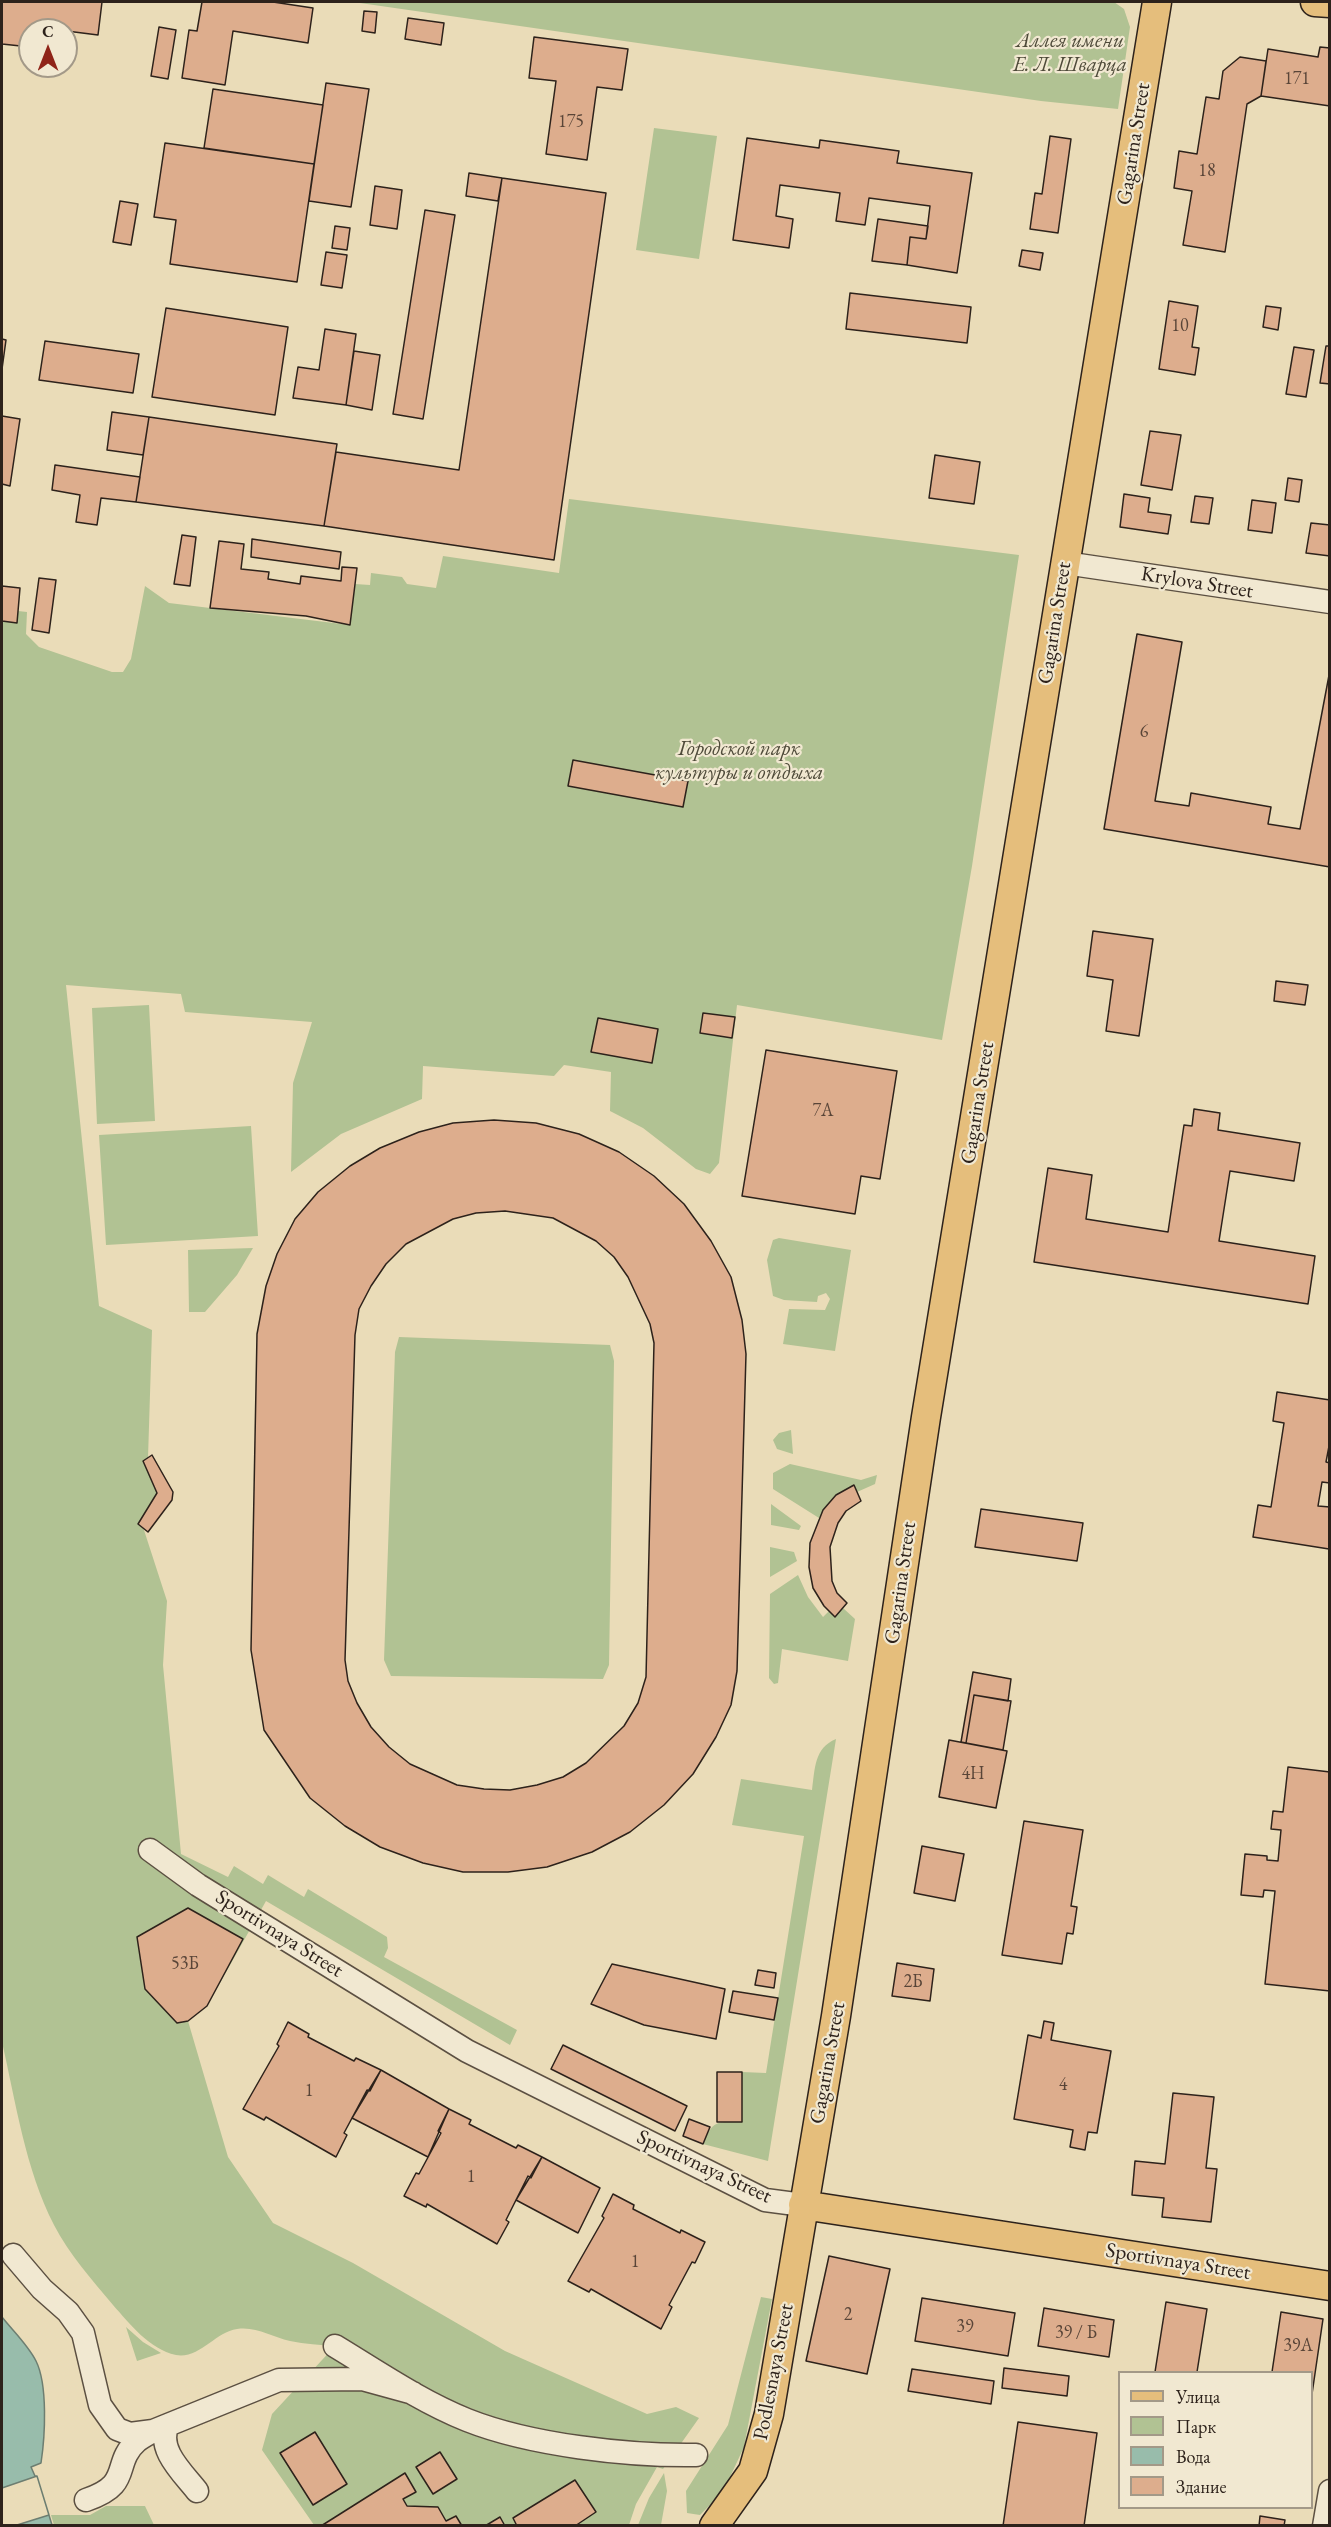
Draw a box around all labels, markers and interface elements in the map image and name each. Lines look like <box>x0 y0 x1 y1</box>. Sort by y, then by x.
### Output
north arrow <box>18 18 78 78</box>
text: С <box>42 21 54 42</box>
park label: Аллея имени Е. Л. Шварца <box>1013 28 1127 78</box>
house number: 171 <box>1284 68 1310 90</box>
street label: Gagarina Street <box>1112 81 1156 207</box>
house number: 175 <box>558 111 584 133</box>
house number: 18 <box>1198 160 1216 182</box>
house number: 10 <box>1171 315 1189 337</box>
street label: Gagarina Street <box>1033 560 1077 686</box>
street label: Krylova Street <box>1139 562 1255 604</box>
house number: 6 <box>1140 721 1148 743</box>
park label: Городской парк культуры и отдыха <box>655 736 823 786</box>
street label: Gagarina Street <box>956 1040 1000 1166</box>
house number: 7А <box>812 1100 834 1122</box>
street label: Gagarina Street <box>880 1520 922 1646</box>
house number: 4Н <box>961 1763 985 1785</box>
street label: Sportivnaya Street <box>210 1885 348 1983</box>
house number: 53Б <box>171 1953 199 1975</box>
house number: 2Б <box>903 1971 923 1993</box>
street label: Gagarina Street <box>805 2000 851 2126</box>
house number: 4 <box>1059 2074 1067 2096</box>
house number: 1 <box>305 2080 313 2102</box>
street label: Sportivnaya Street <box>633 2125 775 2209</box>
house number: 1 <box>467 2166 475 2188</box>
street label: Sportivnaya Street <box>1104 2238 1252 2286</box>
house number: 1 <box>631 2251 639 2273</box>
street label: Podlesnaya Street <box>748 2302 800 2442</box>
house number: 2 <box>844 2304 852 2326</box>
house number: 39 <box>956 2316 974 2338</box>
house number: 39 / Б <box>1055 2322 1097 2344</box>
house number: 39А <box>1283 2335 1313 2357</box>
legend <box>1118 2371 1313 2509</box>
text: Улица <box>1176 2385 1220 2408</box>
text: Парк <box>1176 2415 1216 2438</box>
text: Вода <box>1176 2445 1210 2468</box>
text: Здание <box>1176 2475 1226 2498</box>

